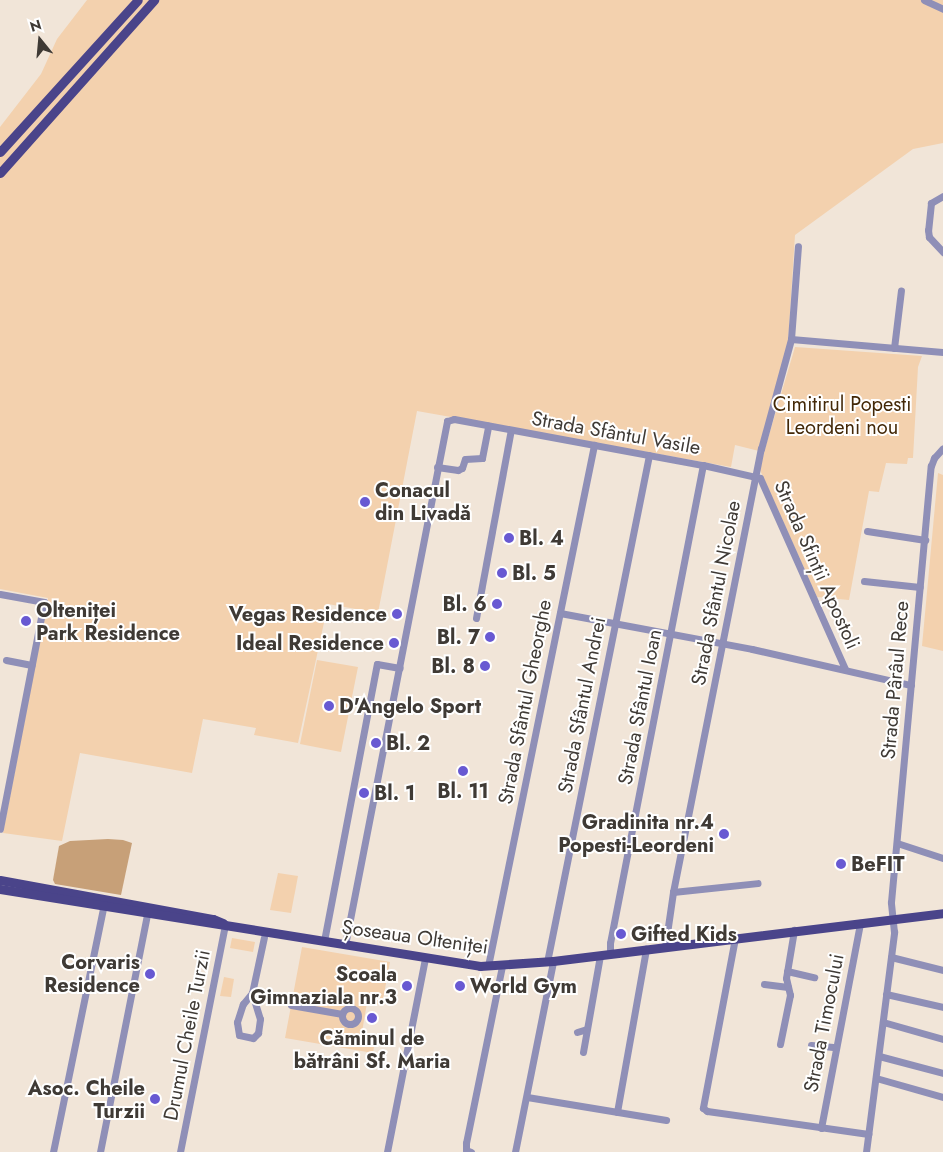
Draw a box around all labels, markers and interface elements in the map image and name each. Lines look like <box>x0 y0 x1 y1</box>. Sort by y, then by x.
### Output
text: N <box>27 14 44 37</box>
north arrow <box>15 15 65 65</box>
park label: Cimitirul Popesti Leordeni nou <box>773 392 911 439</box>
street label: Strada Sfântul Vasile <box>530 406 702 460</box>
street label: Strada Sfinții Apostoli <box>769 477 865 653</box>
place label: Conacul din Livadă <box>375 479 471 526</box>
marker: Conacul din Livadă <box>359 496 371 508</box>
street label: Strada Sfântul Nicolae <box>686 499 746 687</box>
place label: Bl. 4 <box>519 526 564 550</box>
marker: Bl. 4 <box>503 532 515 544</box>
place label: Bl. 5 <box>512 561 556 585</box>
marker: Bl. 5 <box>496 567 508 579</box>
place label: Bl. 6 <box>443 592 487 616</box>
place label: Olteniței Park Residence <box>36 598 180 645</box>
marker: Bl. 6 <box>491 598 503 610</box>
street label: Strada Sfântul Gheorghe <box>493 598 557 806</box>
street label: Strada Pârâul Rece <box>876 600 914 760</box>
place label: Vegas Residence <box>229 602 387 626</box>
marker: Vegas Residence <box>391 608 403 620</box>
marker: Olteniței Park Residence <box>20 615 32 627</box>
street label: Strada Sfântul Andrei <box>553 615 611 795</box>
place label: Bl. 7 <box>437 625 480 649</box>
street label: Strada Sfântul Ioan <box>613 627 667 787</box>
place label: Ideal Residence <box>236 631 384 655</box>
marker: Bl. 7 <box>484 631 496 643</box>
marker: Ideal Residence <box>388 637 400 649</box>
place label: Bl. 8 <box>431 654 475 678</box>
marker: Bl. 8 <box>479 660 491 672</box>
place label: D'Angelo Sport <box>339 694 481 718</box>
marker: D'Angelo Sport <box>323 700 335 712</box>
place label: Bl. 2 <box>386 731 430 755</box>
marker: Bl. 2 <box>370 737 382 749</box>
marker: Bl. 11 <box>457 765 469 777</box>
place label: Bl. 11 <box>437 779 489 803</box>
place label: Bl. 1 <box>374 781 415 805</box>
marker: Bl. 1 <box>358 787 370 799</box>
place label: Gradinita nr.4 Popesti-Leordeni <box>558 810 714 857</box>
marker: Gradinita nr.4 Popesti-Leordeni <box>718 828 730 840</box>
place label: BeFIT <box>851 852 904 876</box>
marker: BeFIT <box>835 858 847 870</box>
street label: Șoseaua Olteniței <box>340 915 490 959</box>
place label: Gifted Kids <box>631 922 737 946</box>
marker: Gifted Kids <box>615 928 627 940</box>
street label: Drumul Cheile Turzii <box>159 948 215 1122</box>
place label: Corvaris Residence <box>44 950 140 997</box>
street label: Strada Timocului <box>799 952 849 1094</box>
place label: Scoala Gimnaziala nr.3 <box>250 962 397 1009</box>
marker: Corvaris Residence <box>144 968 156 980</box>
place label: World Gym <box>470 974 577 998</box>
marker: Scoala Gimnaziala nr.3 <box>401 980 413 992</box>
marker: World Gym <box>454 980 466 992</box>
marker: Căminul de bătrâni Sf. Maria <box>366 1012 378 1024</box>
place label: Căminul de bătrâni Sf. Maria <box>294 1026 450 1073</box>
place label: Asoc. Cheile Turzii <box>28 1076 145 1123</box>
marker: Asoc. Cheile Turzii <box>149 1093 161 1105</box>

